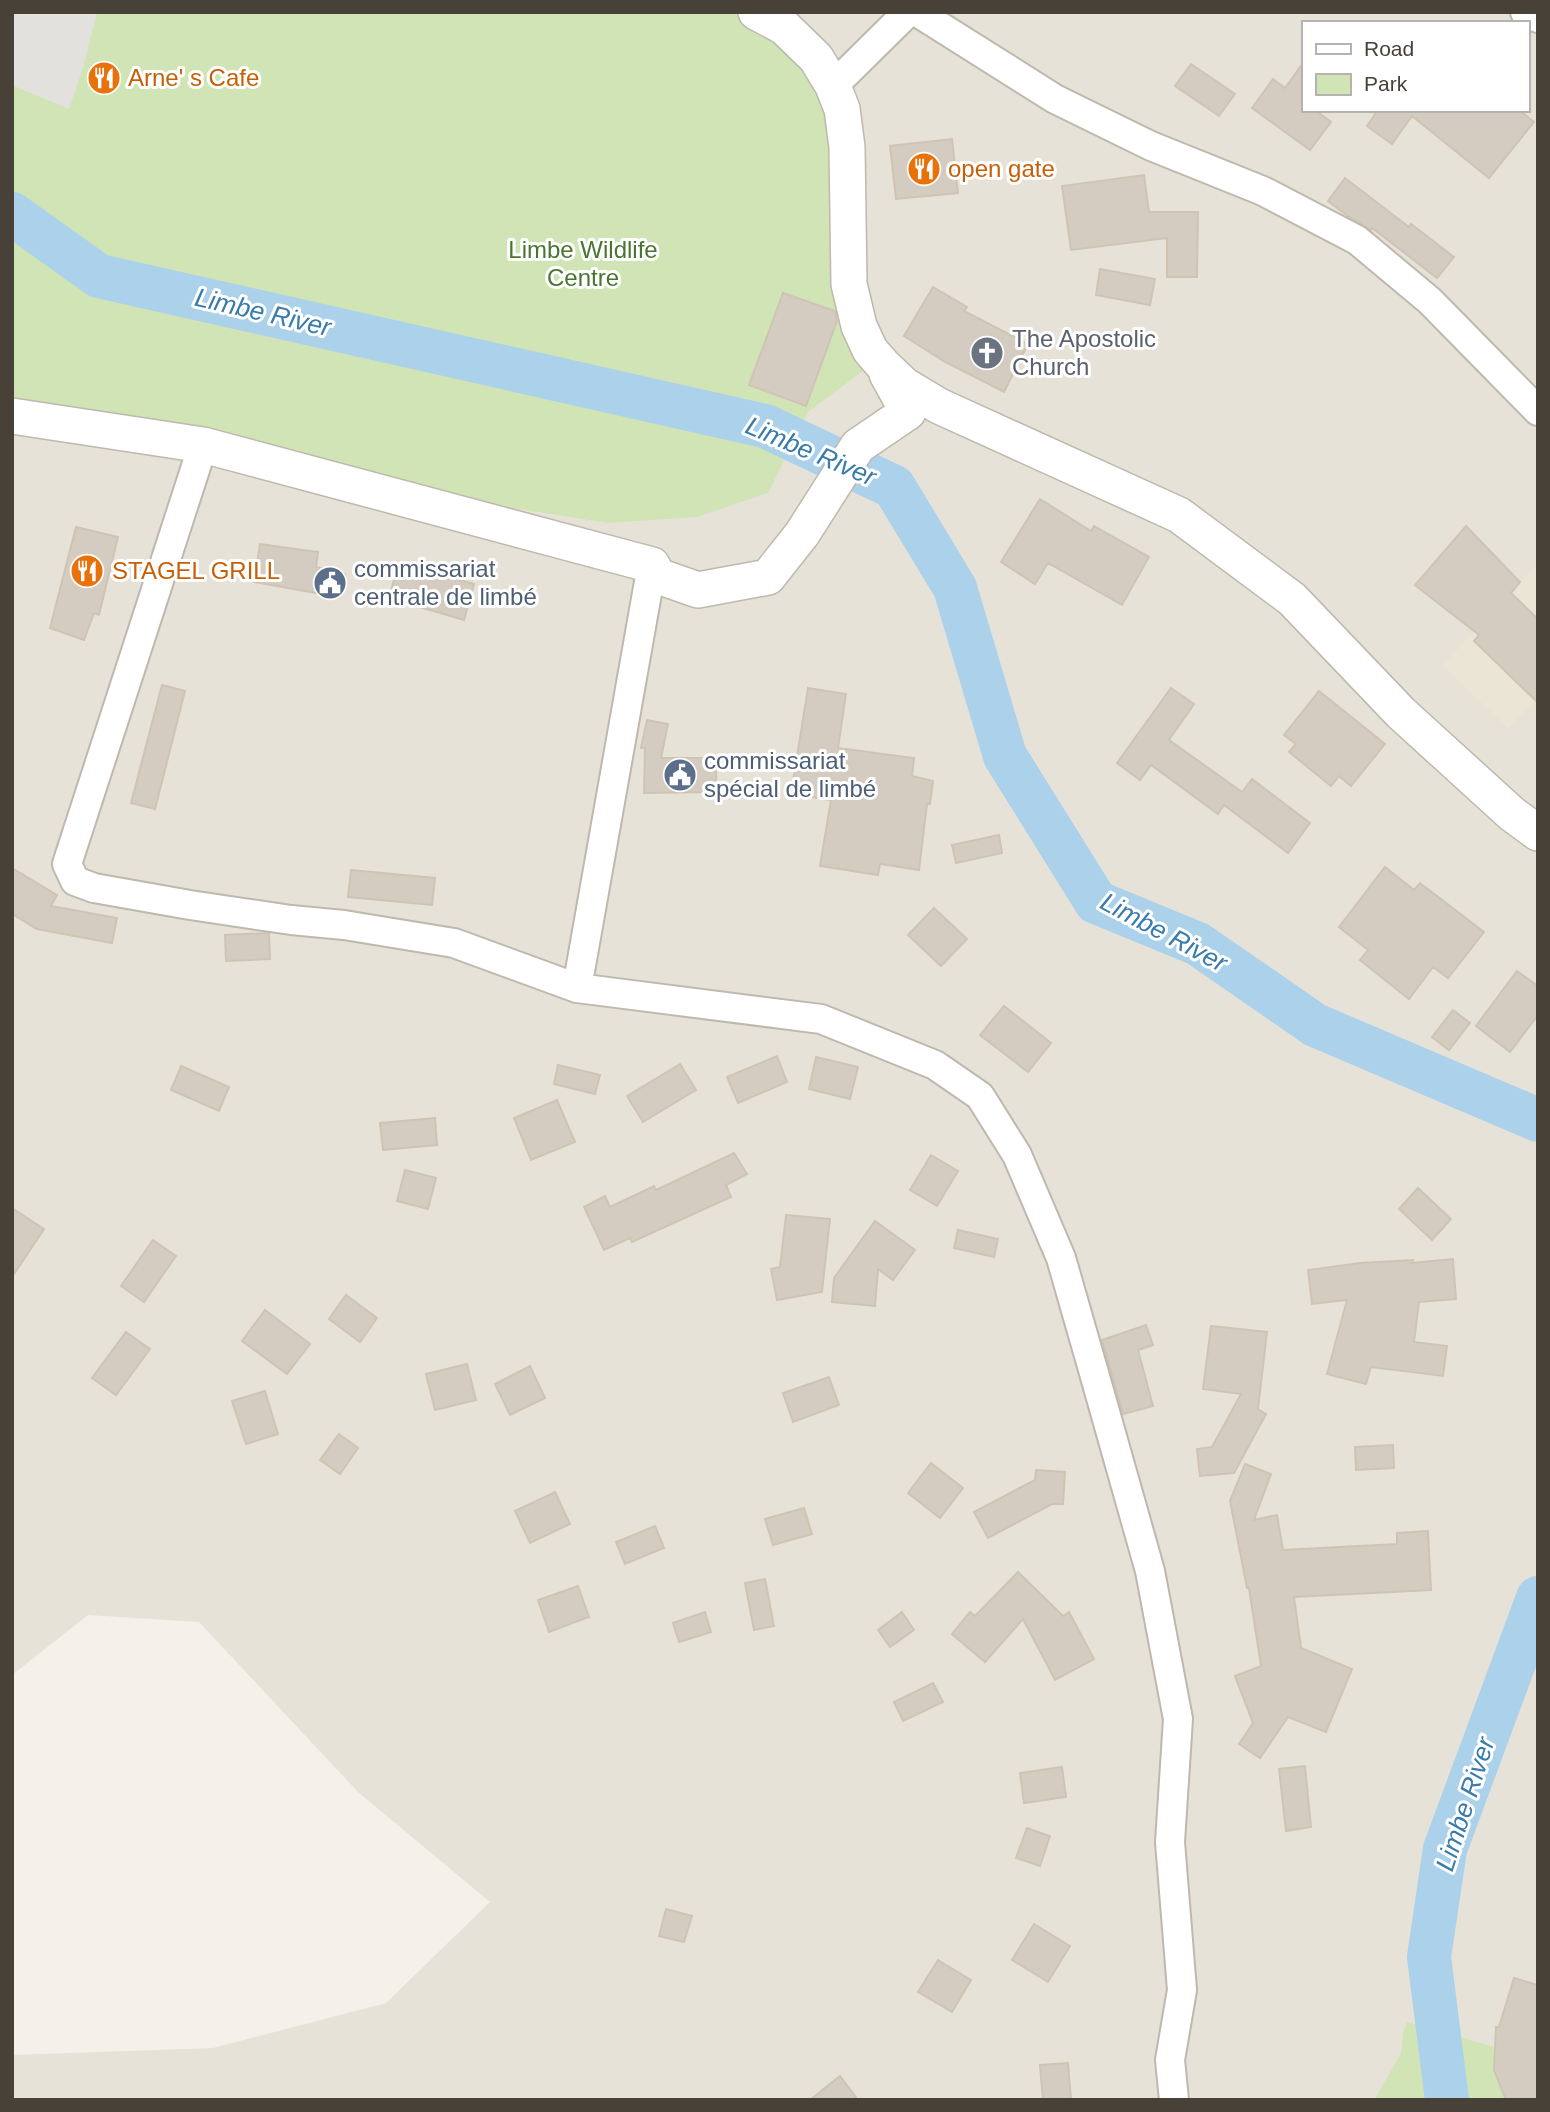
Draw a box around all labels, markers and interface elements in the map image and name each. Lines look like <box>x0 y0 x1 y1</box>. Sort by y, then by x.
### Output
legend <box>1302 21 1529 112</box>
text: Road <box>1364 37 1414 60</box>
restaurant icon: Arne' s Cafe <box>85 59 123 97</box>
place label: Arne' s Cafe <box>128 64 259 91</box>
text: Park <box>1364 72 1408 95</box>
restaurant icon: open gate <box>905 150 943 188</box>
place label: open gate <box>948 155 1055 182</box>
park label: Limbe Wildlife Centre <box>508 236 658 291</box>
water label: Limbe River <box>192 282 335 343</box>
place label: The Apostolic Church <box>1012 325 1156 380</box>
church icon: The Apostolic Church <box>968 334 1006 372</box>
water label: Limbe River <box>741 410 882 492</box>
restaurant icon: STAGEL GRILL <box>68 552 106 590</box>
place label: commissariat centrale de limbé <box>354 555 537 610</box>
place label: STAGEL GRILL <box>112 557 280 584</box>
public building icon: commissariat centrale de limbé <box>311 564 349 602</box>
place label: commissariat spécial de limbé <box>704 747 876 802</box>
public building icon: commissariat spécial de limbé <box>661 756 699 794</box>
water label: Limbe River <box>1096 886 1233 978</box>
water label: Limbe River <box>1429 1732 1501 1875</box>

